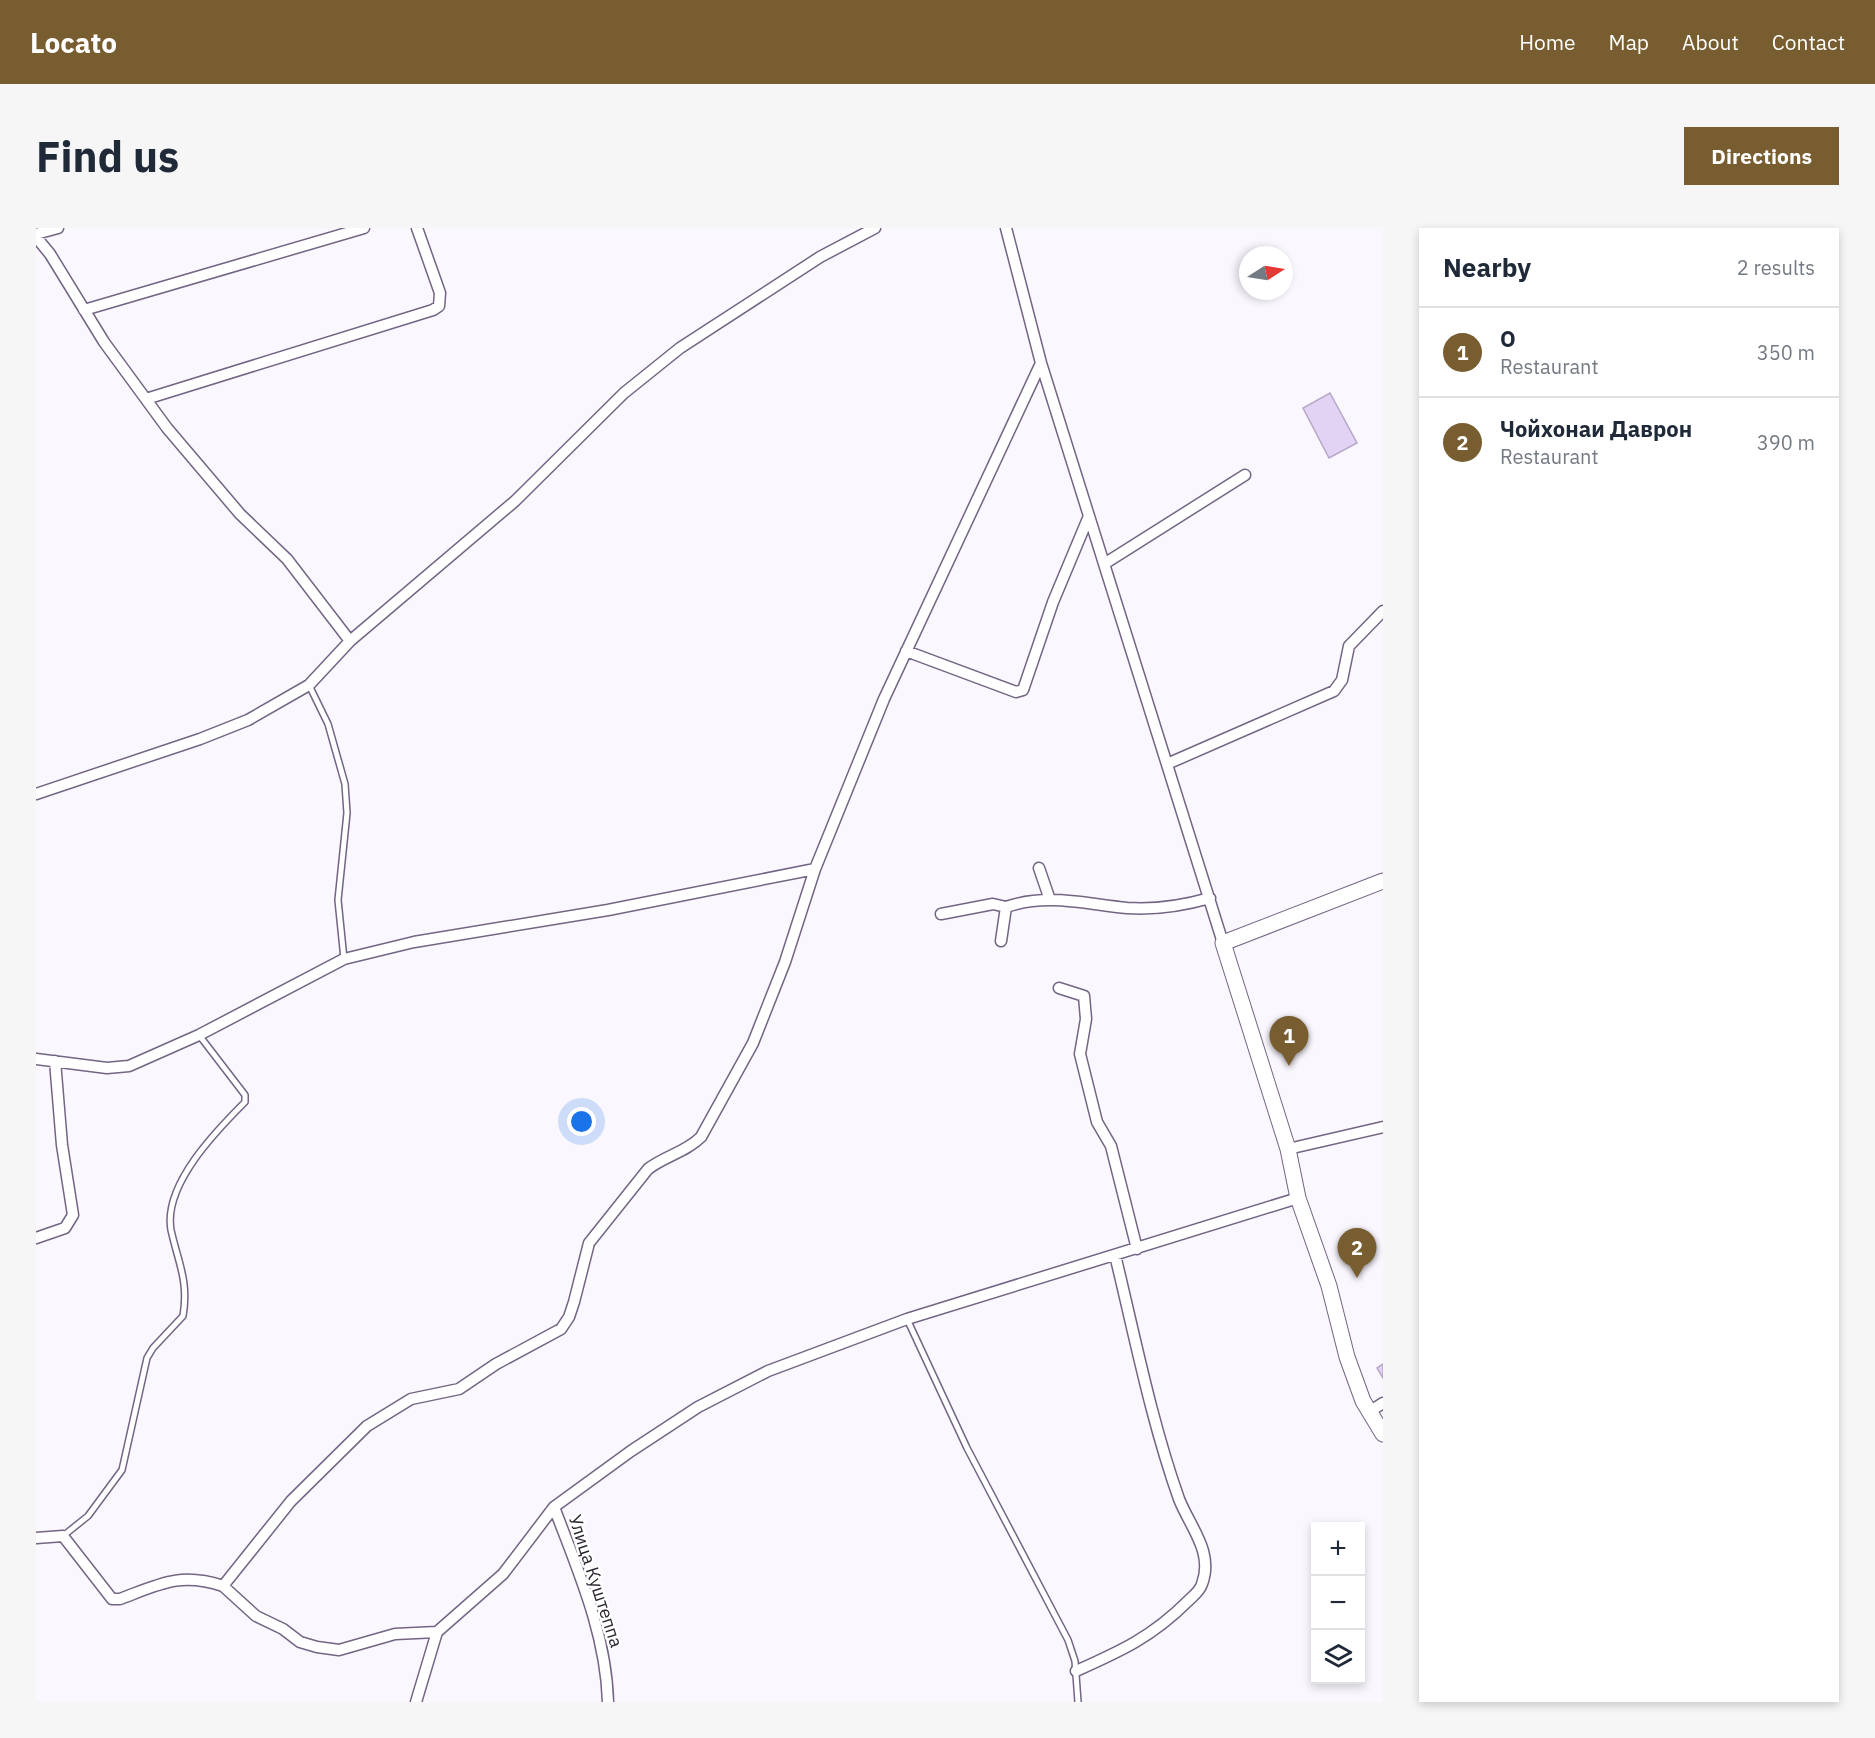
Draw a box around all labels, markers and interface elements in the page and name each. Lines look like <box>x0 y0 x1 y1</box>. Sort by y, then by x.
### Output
text: Locato <box>30 24 117 61</box>
text: Home <box>1519 28 1576 56</box>
text: Map <box>1609 28 1649 56</box>
text: About <box>1682 28 1739 56</box>
text: Contact <box>1772 28 1845 56</box>
button: Directions <box>1684 127 1839 185</box>
text: Find us <box>36 129 179 184</box>
north arrow <box>1239 246 1293 300</box>
text: Nearby <box>1443 250 1531 284</box>
text: 2 results <box>1737 254 1815 281</box>
text: O <box>1500 324 1516 353</box>
text: 1 <box>1457 339 1469 366</box>
text: 350 m <box>1757 339 1815 366</box>
text: Restaurant <box>1500 353 1598 380</box>
text: Чойхонаи Даврон <box>1500 414 1692 443</box>
text: 2 <box>1457 429 1469 456</box>
text: 390 m <box>1757 429 1815 456</box>
text: Restaurant <box>1500 443 1598 470</box>
pin: 1 <box>1270 1016 1308 1066</box>
your location <box>567 1107 596 1136</box>
pin: 2 <box>1338 1228 1376 1278</box>
street label: Улица Куштеппа <box>564 1512 628 1651</box>
map controls <box>1311 1522 1365 1684</box>
button: + <box>1311 1522 1365 1576</box>
button: − <box>1311 1576 1365 1630</box>
button: layers <box>1311 1630 1365 1684</box>

